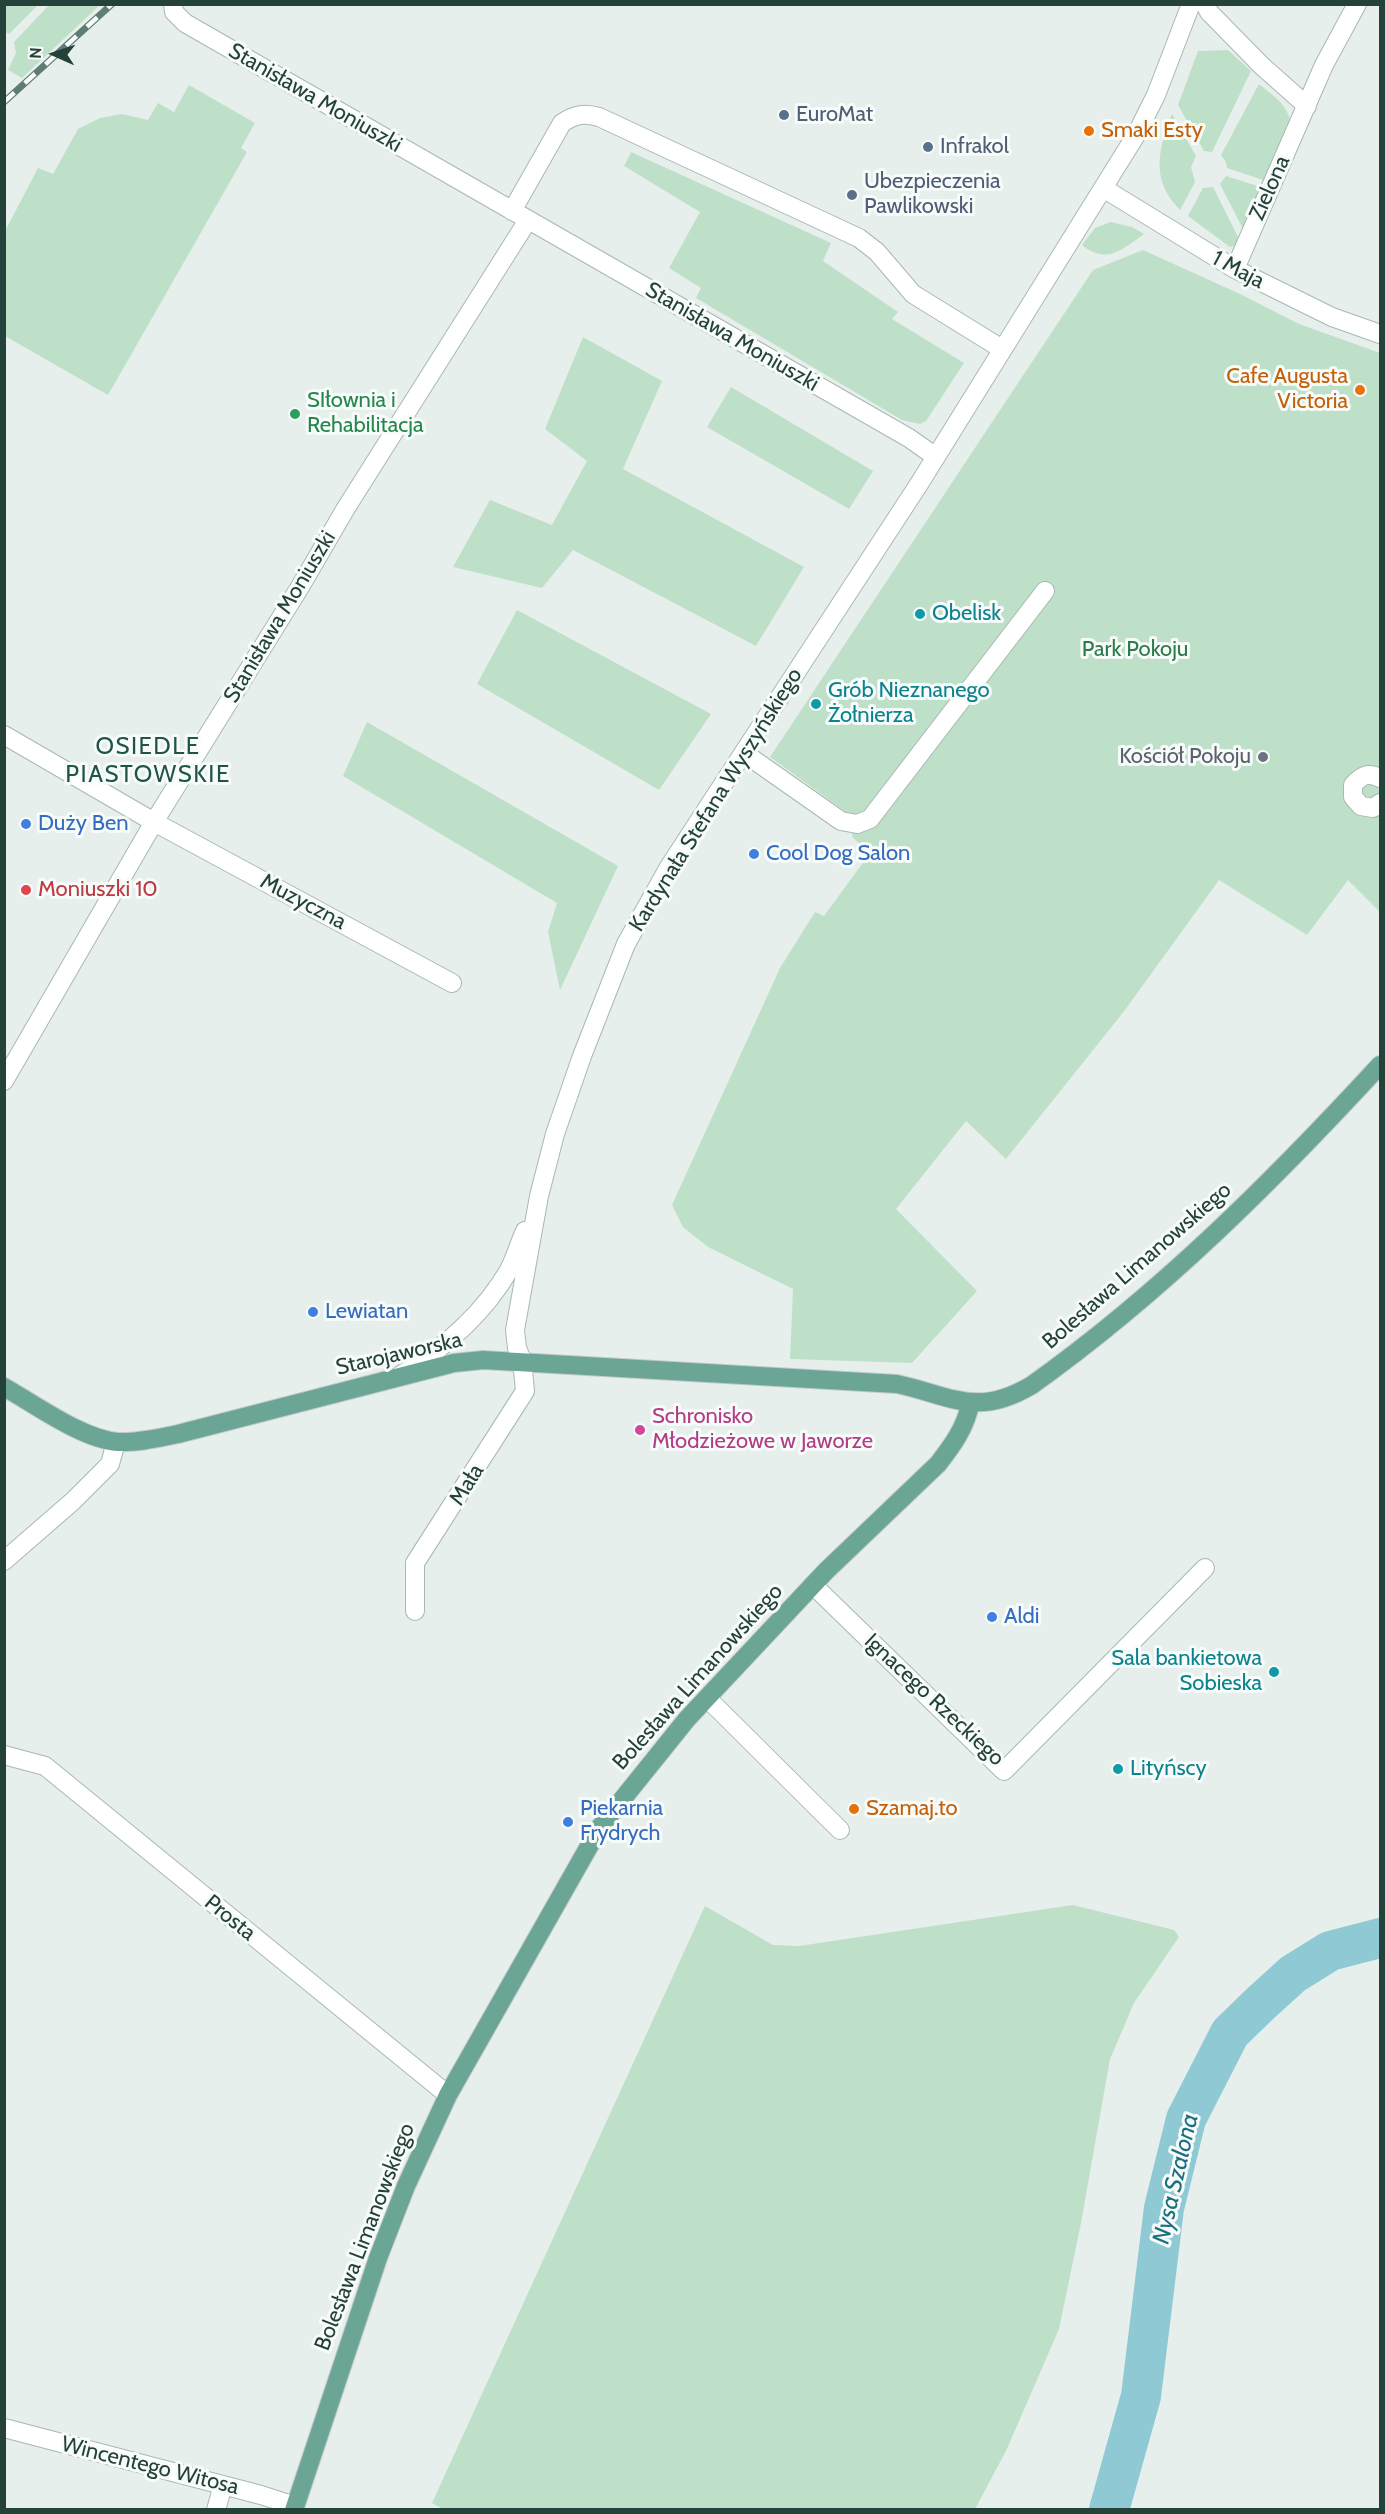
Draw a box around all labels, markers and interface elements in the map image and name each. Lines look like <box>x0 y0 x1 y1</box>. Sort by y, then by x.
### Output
north arrow <box>24 24 84 84</box>
street label: Stanisława Moniuszki <box>224 38 406 158</box>
text: N <box>26 47 45 59</box>
place label: EuroMat <box>796 102 873 128</box>
marker: EuroMat <box>777 108 791 122</box>
place label: Smaki Esty <box>1101 118 1203 144</box>
marker: Smaki Esty <box>1082 124 1096 138</box>
place label: Infrakol <box>940 134 1009 160</box>
marker: Infrakol <box>921 140 935 154</box>
street label: Zielona <box>1244 152 1296 224</box>
place label: Ubezpieczenia Pawlikowski <box>864 169 1001 220</box>
marker: Ubezpieczenia Pawlikowski <box>845 188 859 202</box>
street label: 1 Maja <box>1207 245 1269 295</box>
street label: Stanisława Moniuszki <box>641 277 823 397</box>
place label: Cafe Augusta Victoria <box>1226 364 1348 416</box>
marker: Cafe Augusta Victoria <box>1353 383 1367 397</box>
place label: SIłownia i Rehabilitacja <box>307 388 424 440</box>
marker: SIłownia i Rehabilitacja <box>288 407 302 421</box>
street label: Stanisława Moniuszki <box>218 526 342 708</box>
place label: Obelisk <box>932 601 1001 627</box>
marker: Obelisk <box>913 607 927 621</box>
park label: Park Pokoju <box>1082 637 1188 663</box>
street label: Kardynała Stefana Wyszyńskiego <box>624 663 808 937</box>
place label: Grób Nieznanego Żołnierza <box>828 678 990 730</box>
marker: Grób Nieznanego Żołnierza <box>809 697 823 711</box>
district label: OSIEDLE PIASTOWSKIE <box>65 733 231 789</box>
place label: Kościół Pokoju <box>1119 744 1251 770</box>
marker: Kościół Pokoju <box>1256 750 1270 764</box>
place label: Duży Ben <box>38 811 129 837</box>
marker: Duży Ben <box>19 817 33 831</box>
place label: Cool Dog Salon <box>766 841 910 867</box>
marker: Cool Dog Salon <box>747 847 761 861</box>
street label: Muzyczna <box>255 868 351 936</box>
place label: Moniuszki 10 <box>38 877 158 903</box>
marker: Moniuszki 10 <box>19 883 33 897</box>
street label: Bolesława Limanowskiego <box>1037 1177 1237 1355</box>
place label: Lewiatan <box>325 1299 408 1325</box>
marker: Lewiatan <box>306 1305 320 1319</box>
street label: Starojaworska <box>333 1327 465 1381</box>
place label: Schronisko Młodzieżowe w Jaworze <box>652 1404 873 1456</box>
marker: Schronisko Młodzieżowe w Jaworze <box>633 1423 647 1437</box>
street label: Mała <box>444 1459 490 1511</box>
street label: Bolesława Limanowskiego <box>607 1579 789 1775</box>
place label: Aldi <box>1004 1604 1039 1630</box>
marker: Aldi <box>985 1610 999 1624</box>
street label: Ignacego Rzeckiego <box>859 1628 1009 1772</box>
place label: Sala bankietowa Sobieska <box>1111 1646 1262 1698</box>
marker: Sala bankietowa Sobieska <box>1267 1665 1281 1679</box>
place label: Lityńscy <box>1130 1756 1207 1782</box>
marker: Lityńscy <box>1111 1762 1125 1776</box>
place label: Piekarnia Frydrych <box>580 1796 663 1848</box>
place label: Szamaj.to <box>866 1796 958 1822</box>
marker: Szamaj.to <box>847 1802 861 1816</box>
marker: Piekarnia Frydrych <box>561 1815 575 1829</box>
street label: Prosta <box>199 1889 261 1947</box>
water label: Nysa Szalona <box>1147 2111 1205 2247</box>
street label: Bolesława Limanowskiego <box>309 2120 421 2354</box>
street label: Wincentego Witosa <box>59 2431 241 2501</box>

